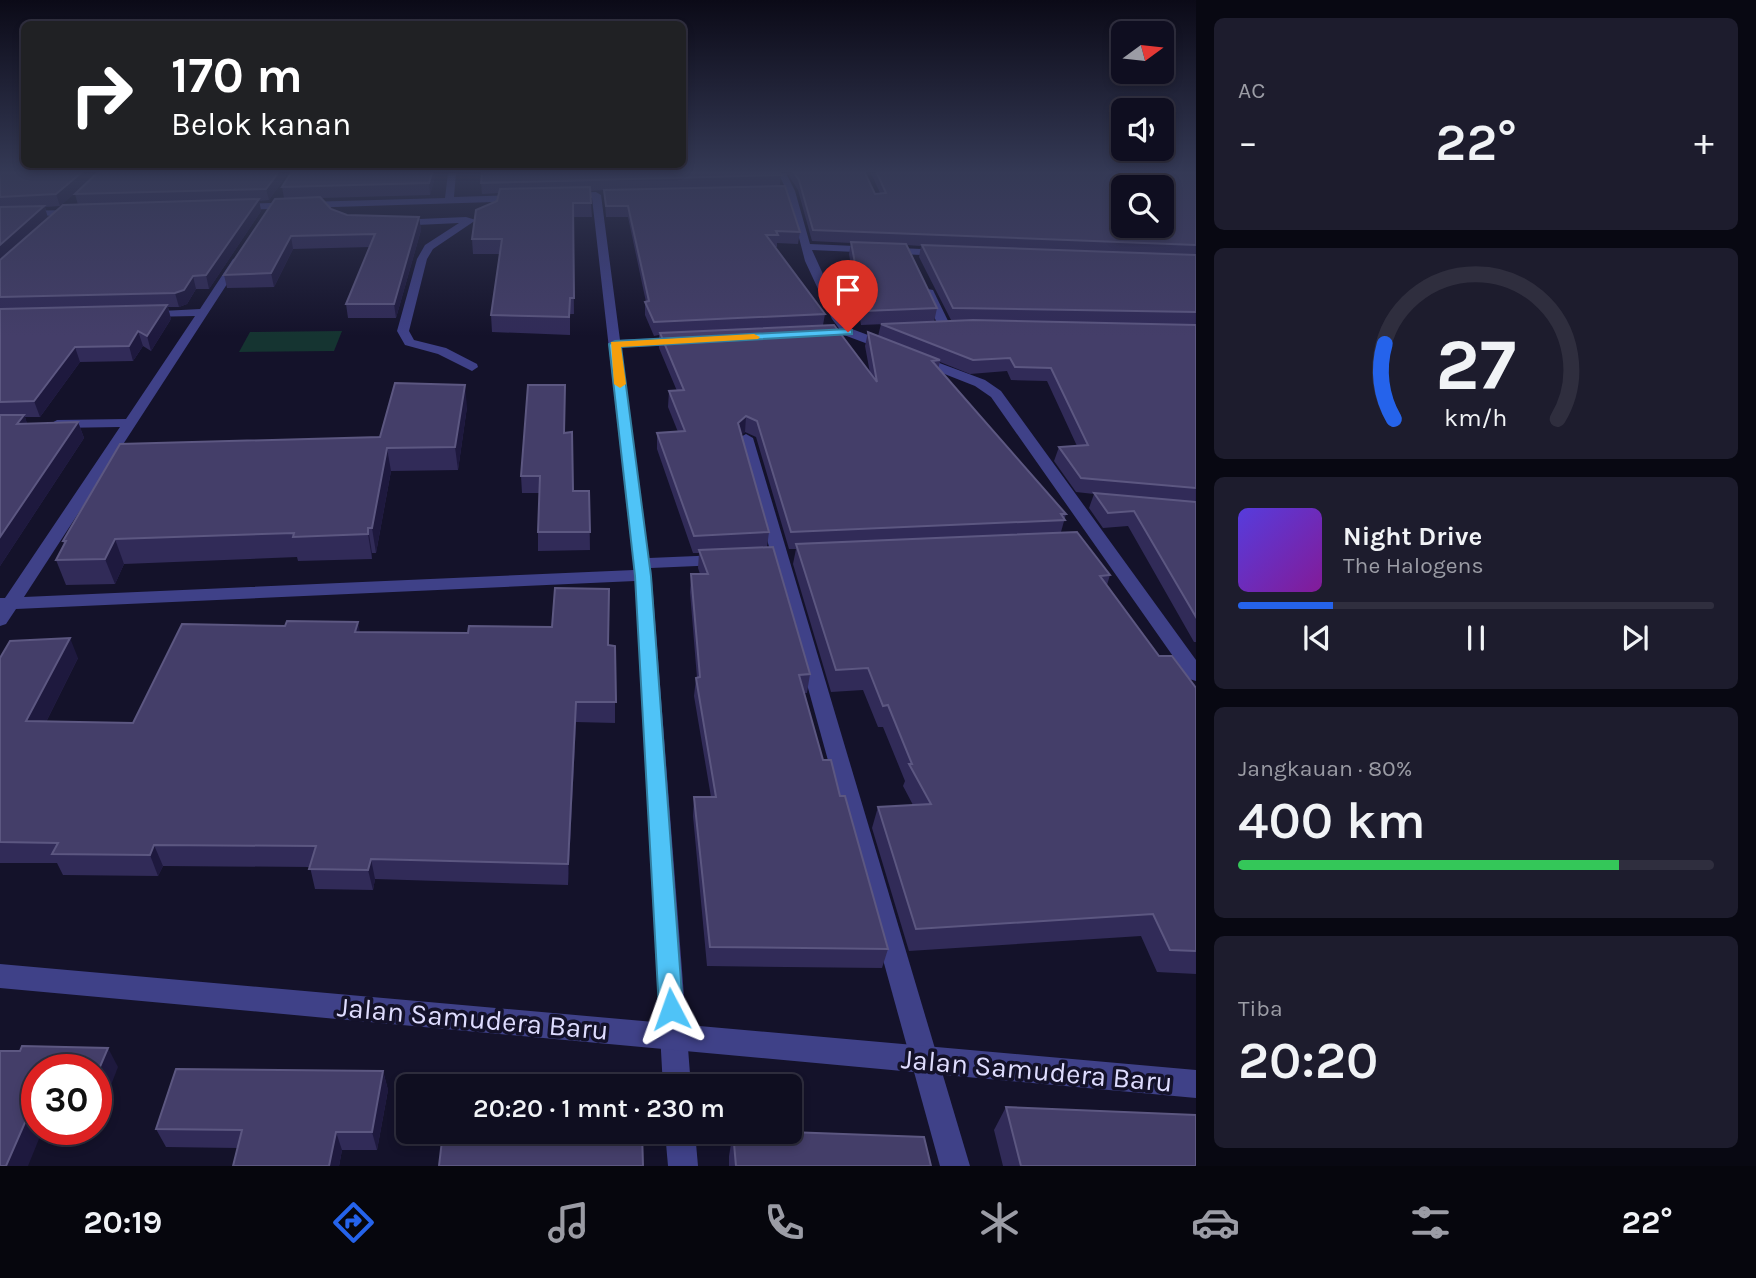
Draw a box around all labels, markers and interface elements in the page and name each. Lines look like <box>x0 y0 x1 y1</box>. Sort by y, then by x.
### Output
north arrow <box>1111 21 1174 84</box>
map controls <box>1111 21 1174 238</box>
text: 170 m <box>171 47 303 104</box>
icon: right <box>56 49 147 140</box>
text: AC <box>1238 77 1265 104</box>
button: sound <box>1111 98 1174 161</box>
text: Belok kanan <box>171 106 351 143</box>
text: 22° <box>1435 112 1517 173</box>
text: − <box>1238 120 1258 165</box>
text: + <box>1694 120 1714 165</box>
button: search <box>1111 175 1174 238</box>
pin <box>818 260 878 332</box>
icon: arrive <box>829 271 867 309</box>
text: 27 <box>1436 323 1516 408</box>
text: km/h <box>1444 403 1508 432</box>
text: Night Drive <box>1343 521 1482 552</box>
text: The Halogens <box>1343 552 1483 579</box>
icon: previous <box>1298 619 1336 657</box>
icon: pause <box>1457 619 1495 657</box>
icon: next <box>1616 619 1654 657</box>
text: Jangkauan · 80% <box>1238 755 1412 782</box>
text: 400 km <box>1238 790 1426 851</box>
position arrow <box>634 972 708 1046</box>
street label: Jalan Samudera Baru <box>336 990 610 1047</box>
text: Tiba <box>1238 995 1283 1022</box>
text: 20:20 <box>1238 1030 1378 1091</box>
street label: Jalan Samudera Baru <box>900 1042 1174 1099</box>
speed limit sign: 30 <box>21 1054 112 1145</box>
text: 20:20 · 1 mnt · 230 m <box>473 1093 725 1124</box>
icon: directions <box>329 1198 378 1247</box>
icon: music <box>544 1198 593 1247</box>
icon: phone <box>760 1198 809 1247</box>
icon: climate <box>975 1198 1024 1247</box>
icon: car <box>1191 1198 1240 1247</box>
icon: filters <box>1406 1198 1455 1247</box>
text: 20:19 <box>83 1204 162 1241</box>
text: 22° <box>1622 1204 1673 1241</box>

